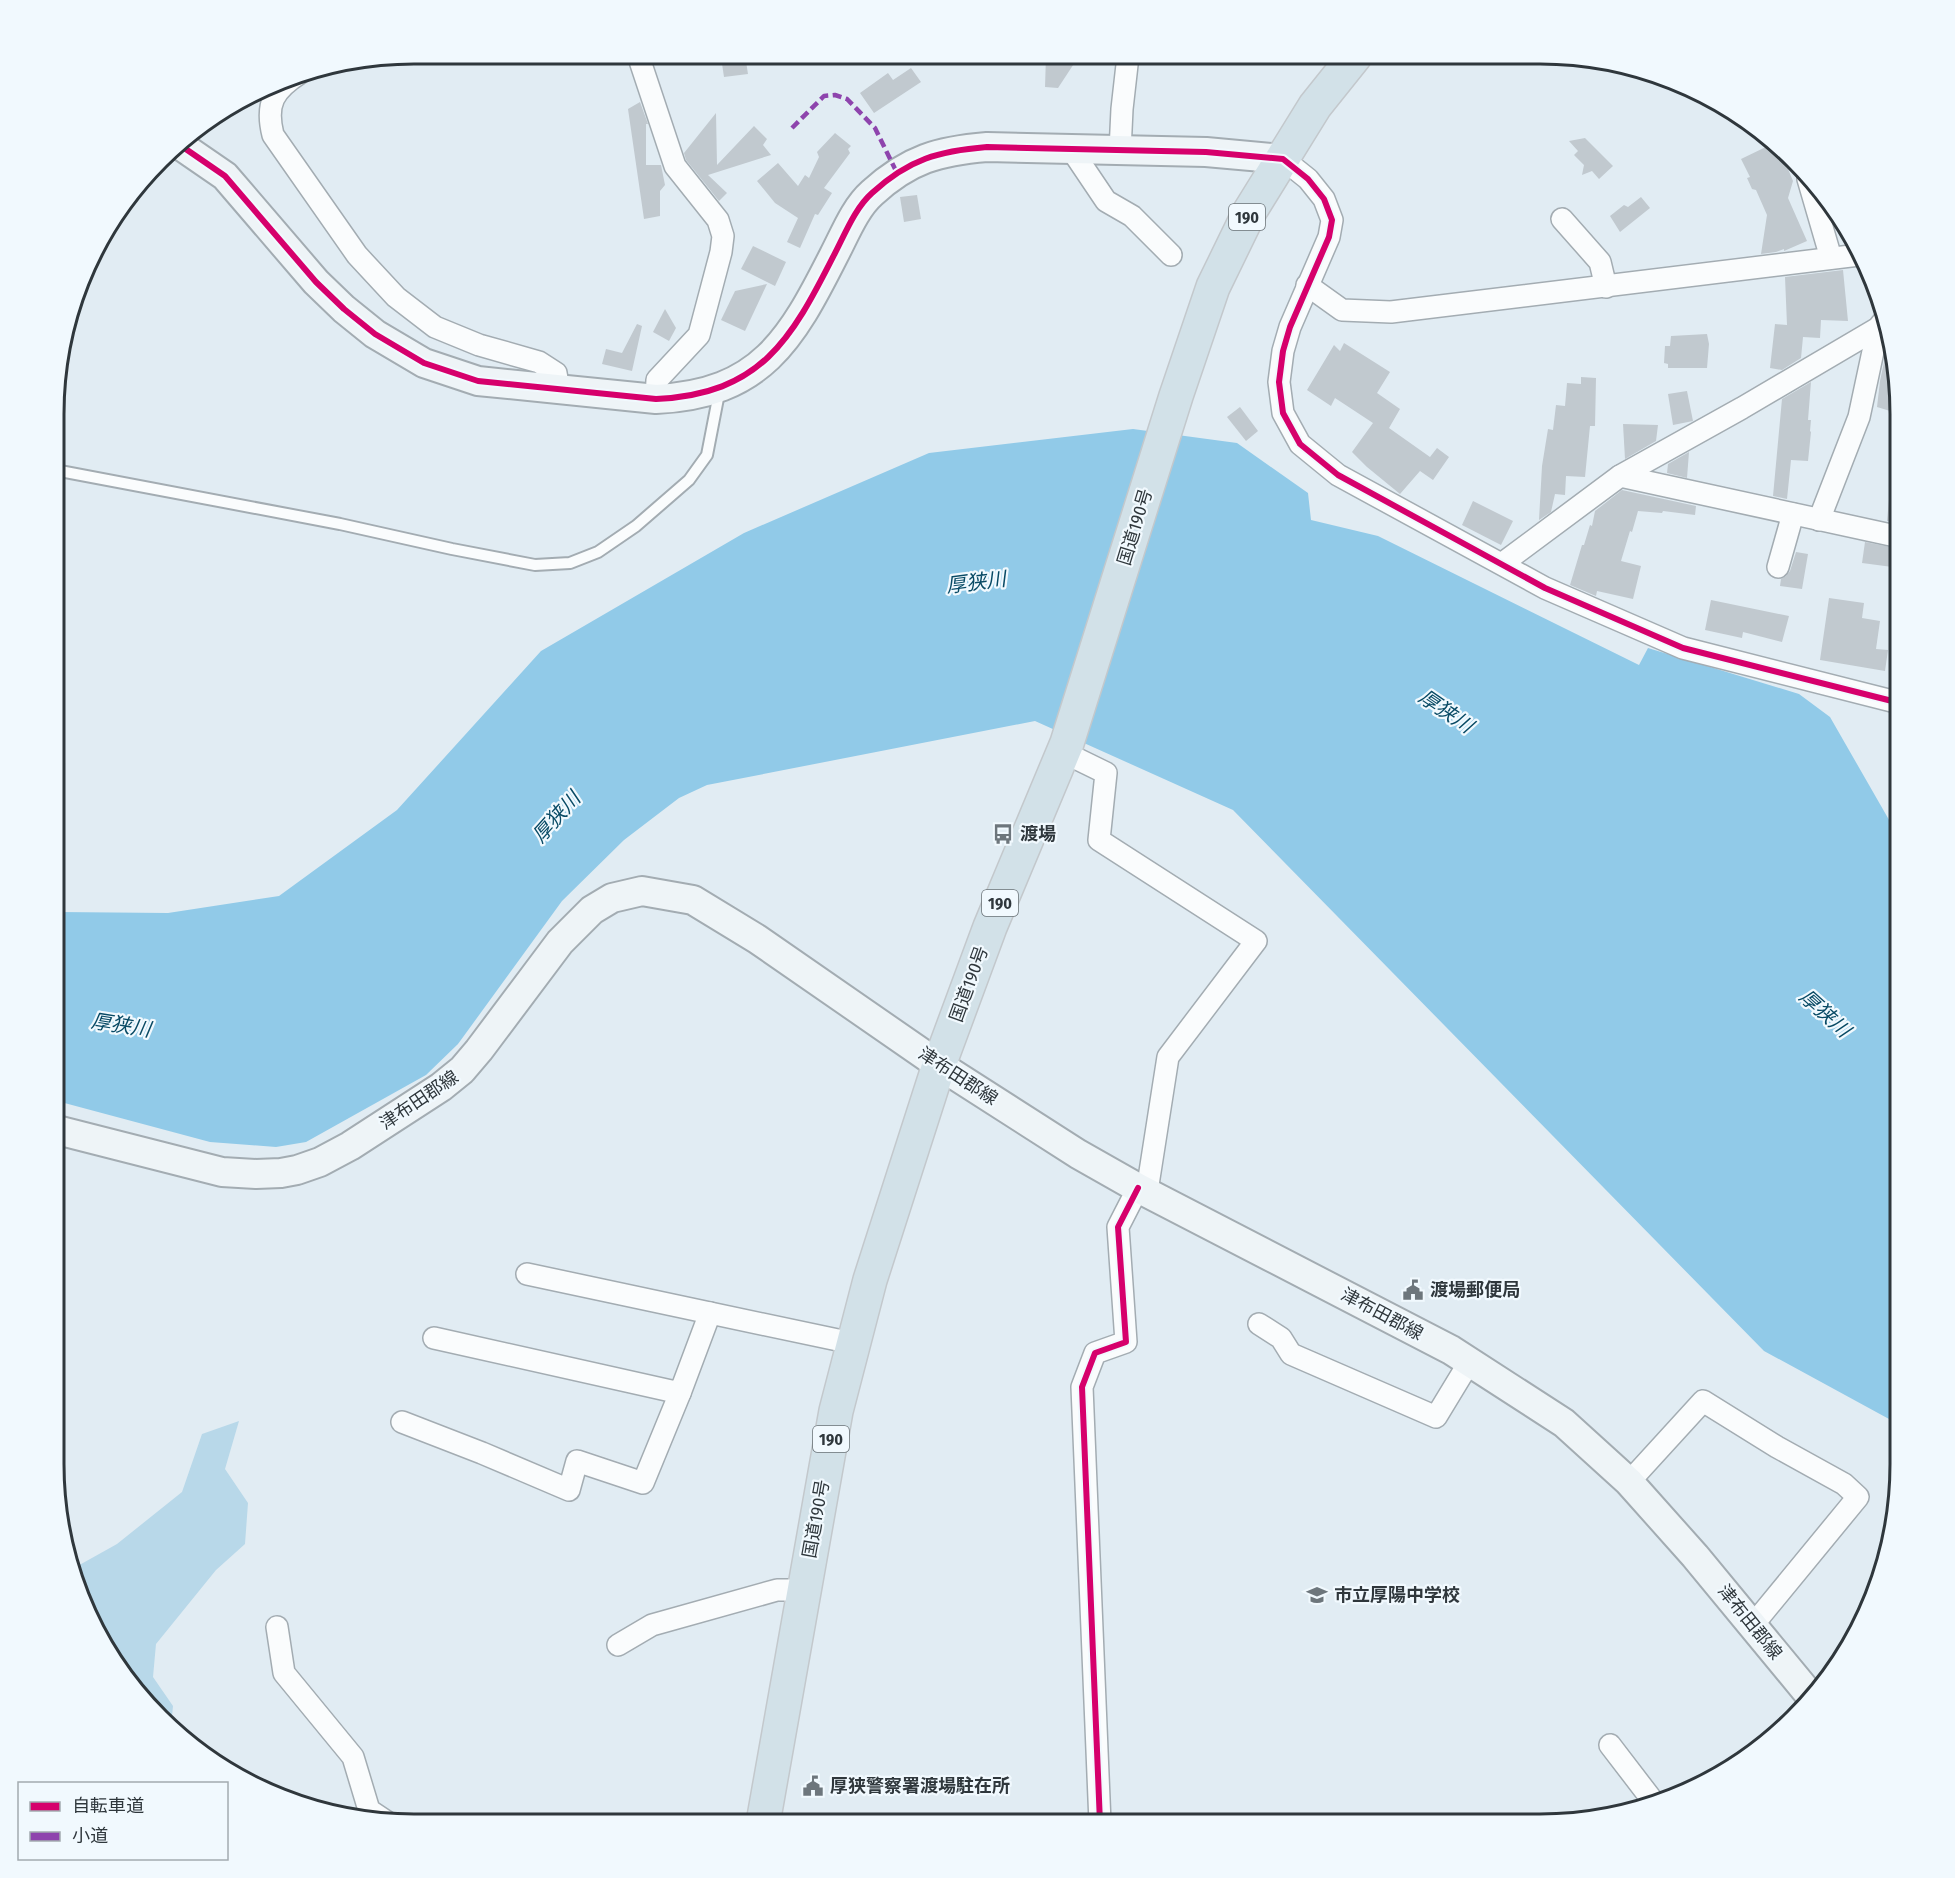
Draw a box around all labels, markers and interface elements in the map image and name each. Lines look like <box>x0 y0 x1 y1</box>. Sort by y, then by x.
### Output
road number: 190 <box>1229 204 1265 230</box>
street label: 国道190号 <box>1113 486 1157 568</box>
water label: 厚狭川 <box>945 566 1009 598</box>
water label: 厚狭川 <box>1414 684 1479 739</box>
water label: 厚狭川 <box>527 785 586 847</box>
bus stop icon: 渡場 <box>991 822 1015 846</box>
place label: 渡場 <box>1020 823 1056 845</box>
road number: 190 <box>982 890 1018 916</box>
street label: 国道190号 <box>945 943 993 1025</box>
water label: 厚狭川 <box>1795 984 1857 1043</box>
water label: 厚狭川 <box>89 1008 154 1042</box>
street label: 津布田郡線 <box>914 1042 1002 1110</box>
street label: 津布田郡線 <box>376 1066 462 1134</box>
public building icon: 渡場郵便局 <box>1401 1278 1425 1302</box>
place label: 渡場郵便局 <box>1430 1279 1520 1301</box>
street label: 津布田郡線 <box>1337 1283 1427 1345</box>
road number: 190 <box>813 1426 849 1452</box>
street label: 国道190号 <box>798 1478 834 1560</box>
street label: 津布田郡線 <box>1713 1580 1787 1664</box>
school or university icon: 市立厚陽中学校 <box>1305 1583 1329 1607</box>
place label: 市立厚陽中学校 <box>1334 1584 1460 1606</box>
public building icon: 厚狭警察署渡場駐在所 <box>801 1774 825 1798</box>
place label: 厚狭警察署渡場駐在所 <box>830 1775 1010 1797</box>
legend <box>18 1782 228 1860</box>
text: 自転車道 <box>72 1795 144 1817</box>
text: 小道 <box>72 1825 108 1847</box>

